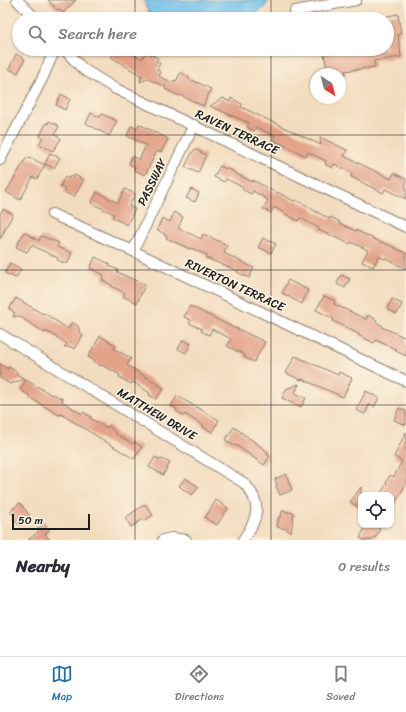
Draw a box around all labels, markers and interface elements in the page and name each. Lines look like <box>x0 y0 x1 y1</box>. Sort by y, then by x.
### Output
search box <box>12 12 394 56</box>
text: Search here <box>58 21 137 47</box>
icon: search <box>26 23 48 45</box>
north arrow <box>310 68 346 104</box>
street label: RAVEN TERRACE <box>191 103 284 162</box>
street label: PASSWAY <box>131 154 173 210</box>
street label: RIVERTON TERRACE <box>182 252 290 318</box>
street label: MATTHEW DRIVE <box>113 381 202 447</box>
map controls <box>358 492 394 528</box>
button: locate <box>358 492 394 528</box>
text: 50 m <box>18 511 43 530</box>
scale bar <box>12 512 90 531</box>
text: Nearby <box>16 551 70 581</box>
text: 0 results <box>338 555 390 578</box>
tab: Map <box>51 663 73 706</box>
tab: Directions <box>175 663 224 706</box>
tab: Saved <box>326 663 355 706</box>

